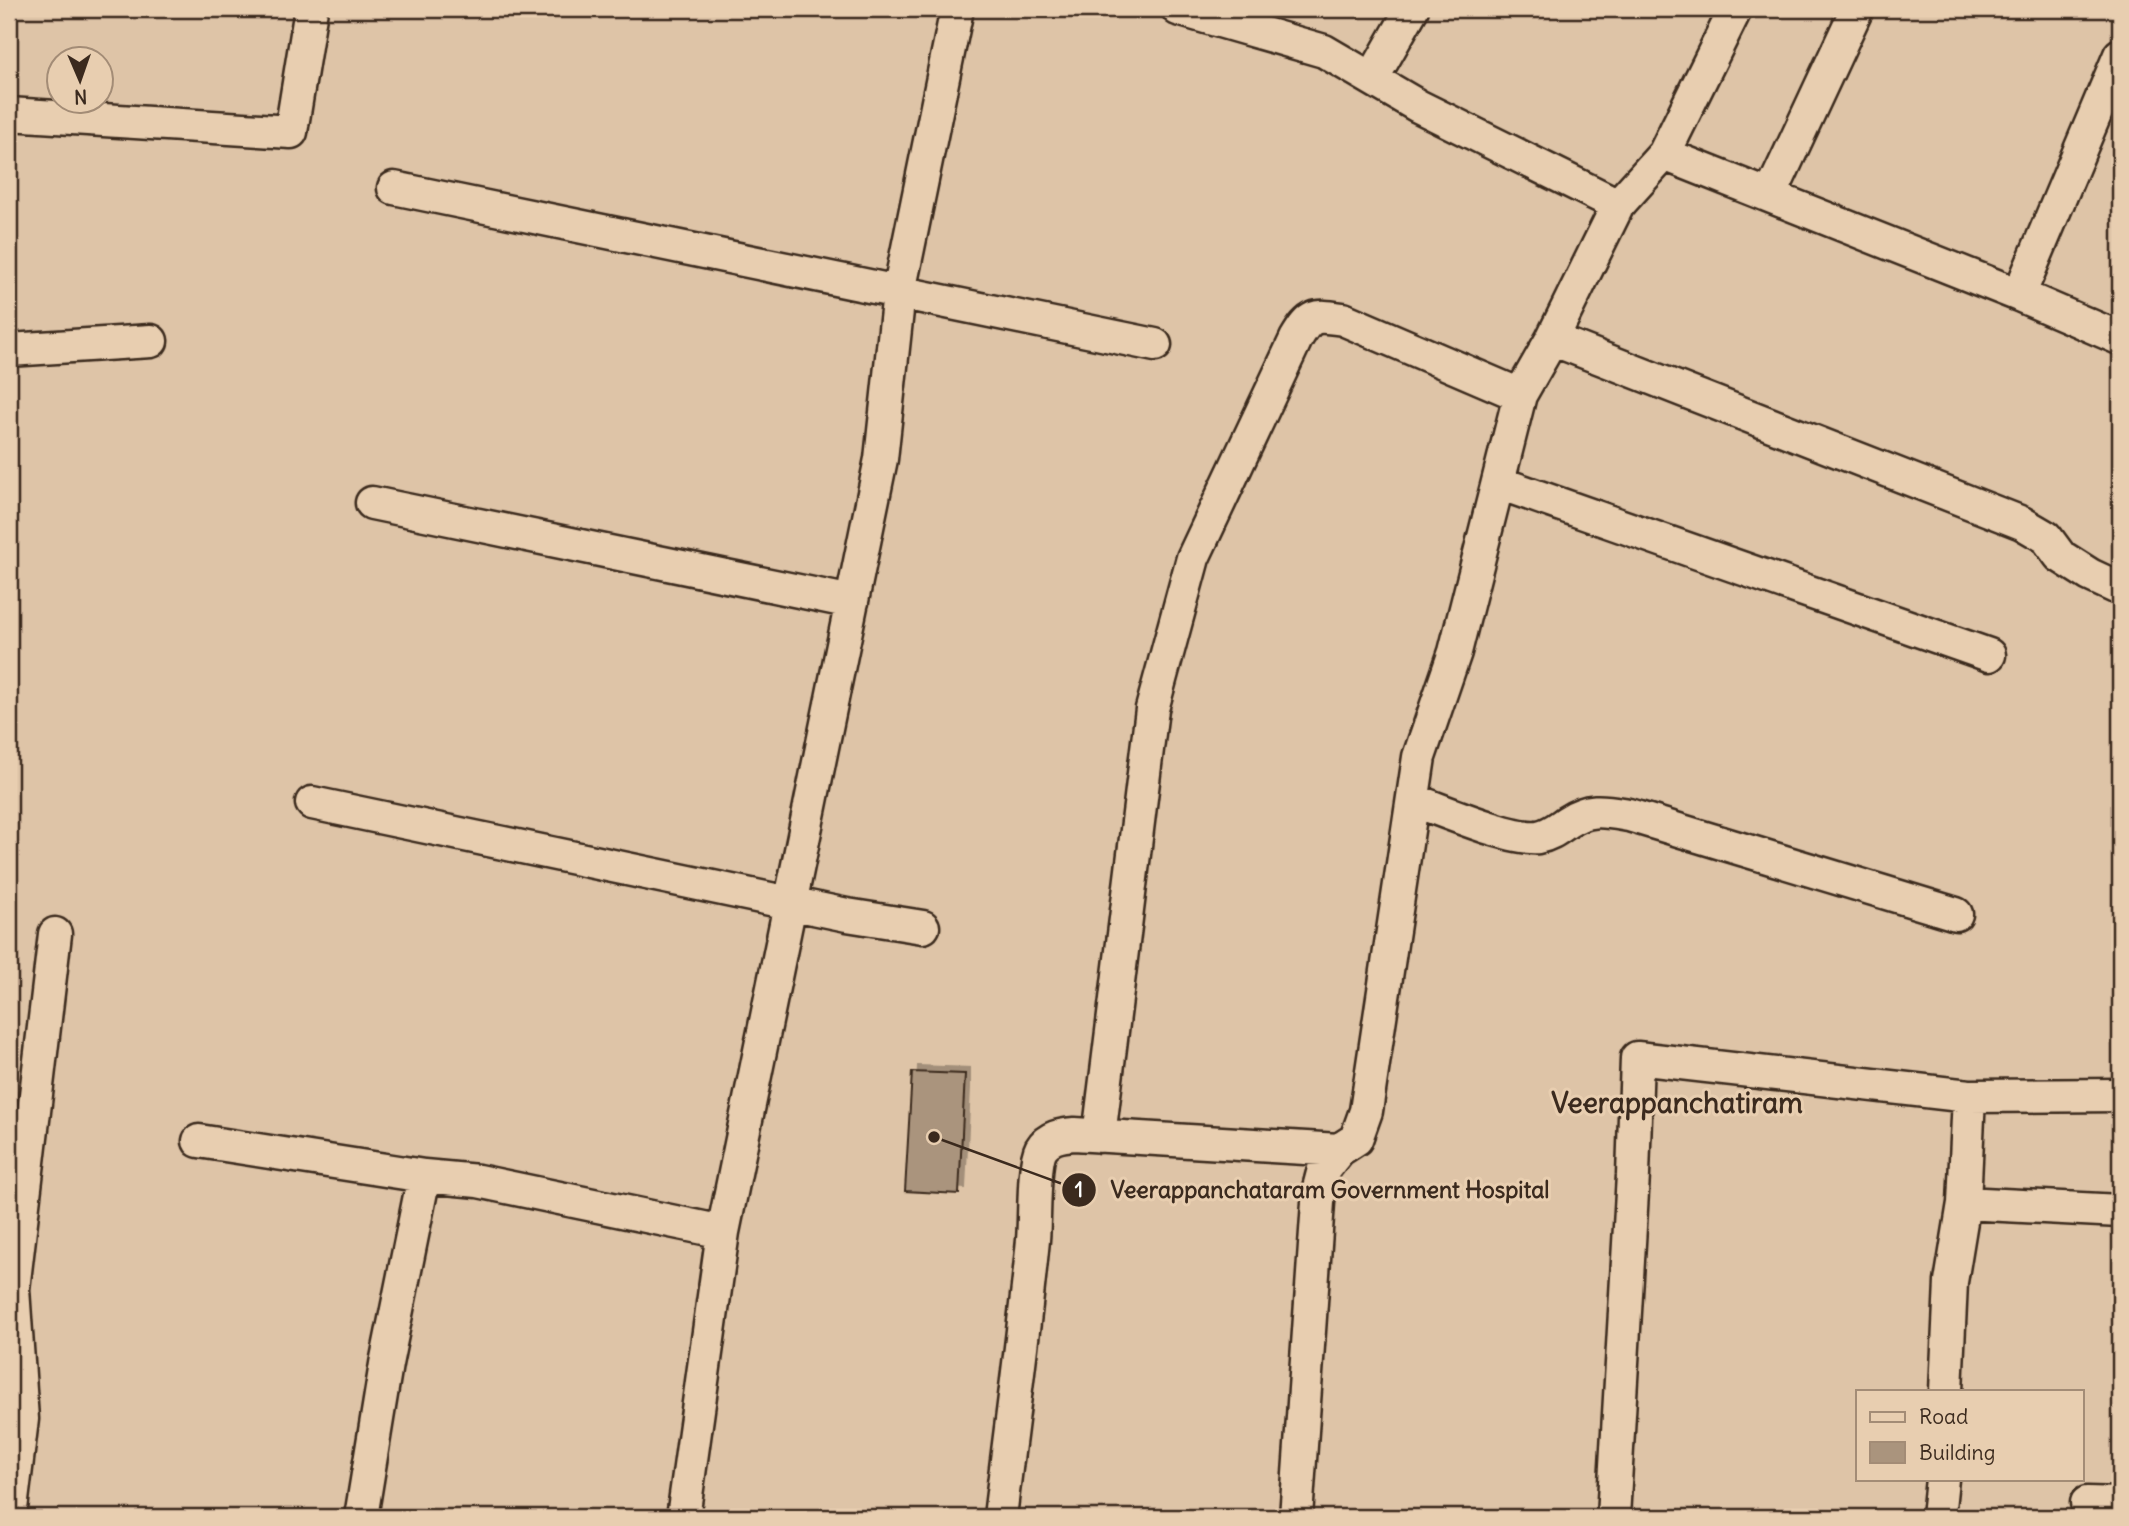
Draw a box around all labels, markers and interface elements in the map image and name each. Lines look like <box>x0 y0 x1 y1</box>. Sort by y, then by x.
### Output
north arrow <box>46 46 116 116</box>
text: N <box>74 85 88 109</box>
district label: Veerappanchatiram <box>1551 1085 1803 1121</box>
callout: Veerappanchataram Government Hospital <box>1061 1168 1563 1212</box>
text: Veerappanchataram Government Hospital <box>1110 1175 1550 1204</box>
text: 1 <box>1075 1176 1083 1203</box>
legend <box>1856 1390 2084 1480</box>
text: Road <box>1919 1403 1968 1430</box>
text: Building <box>1919 1439 1995 1466</box>

